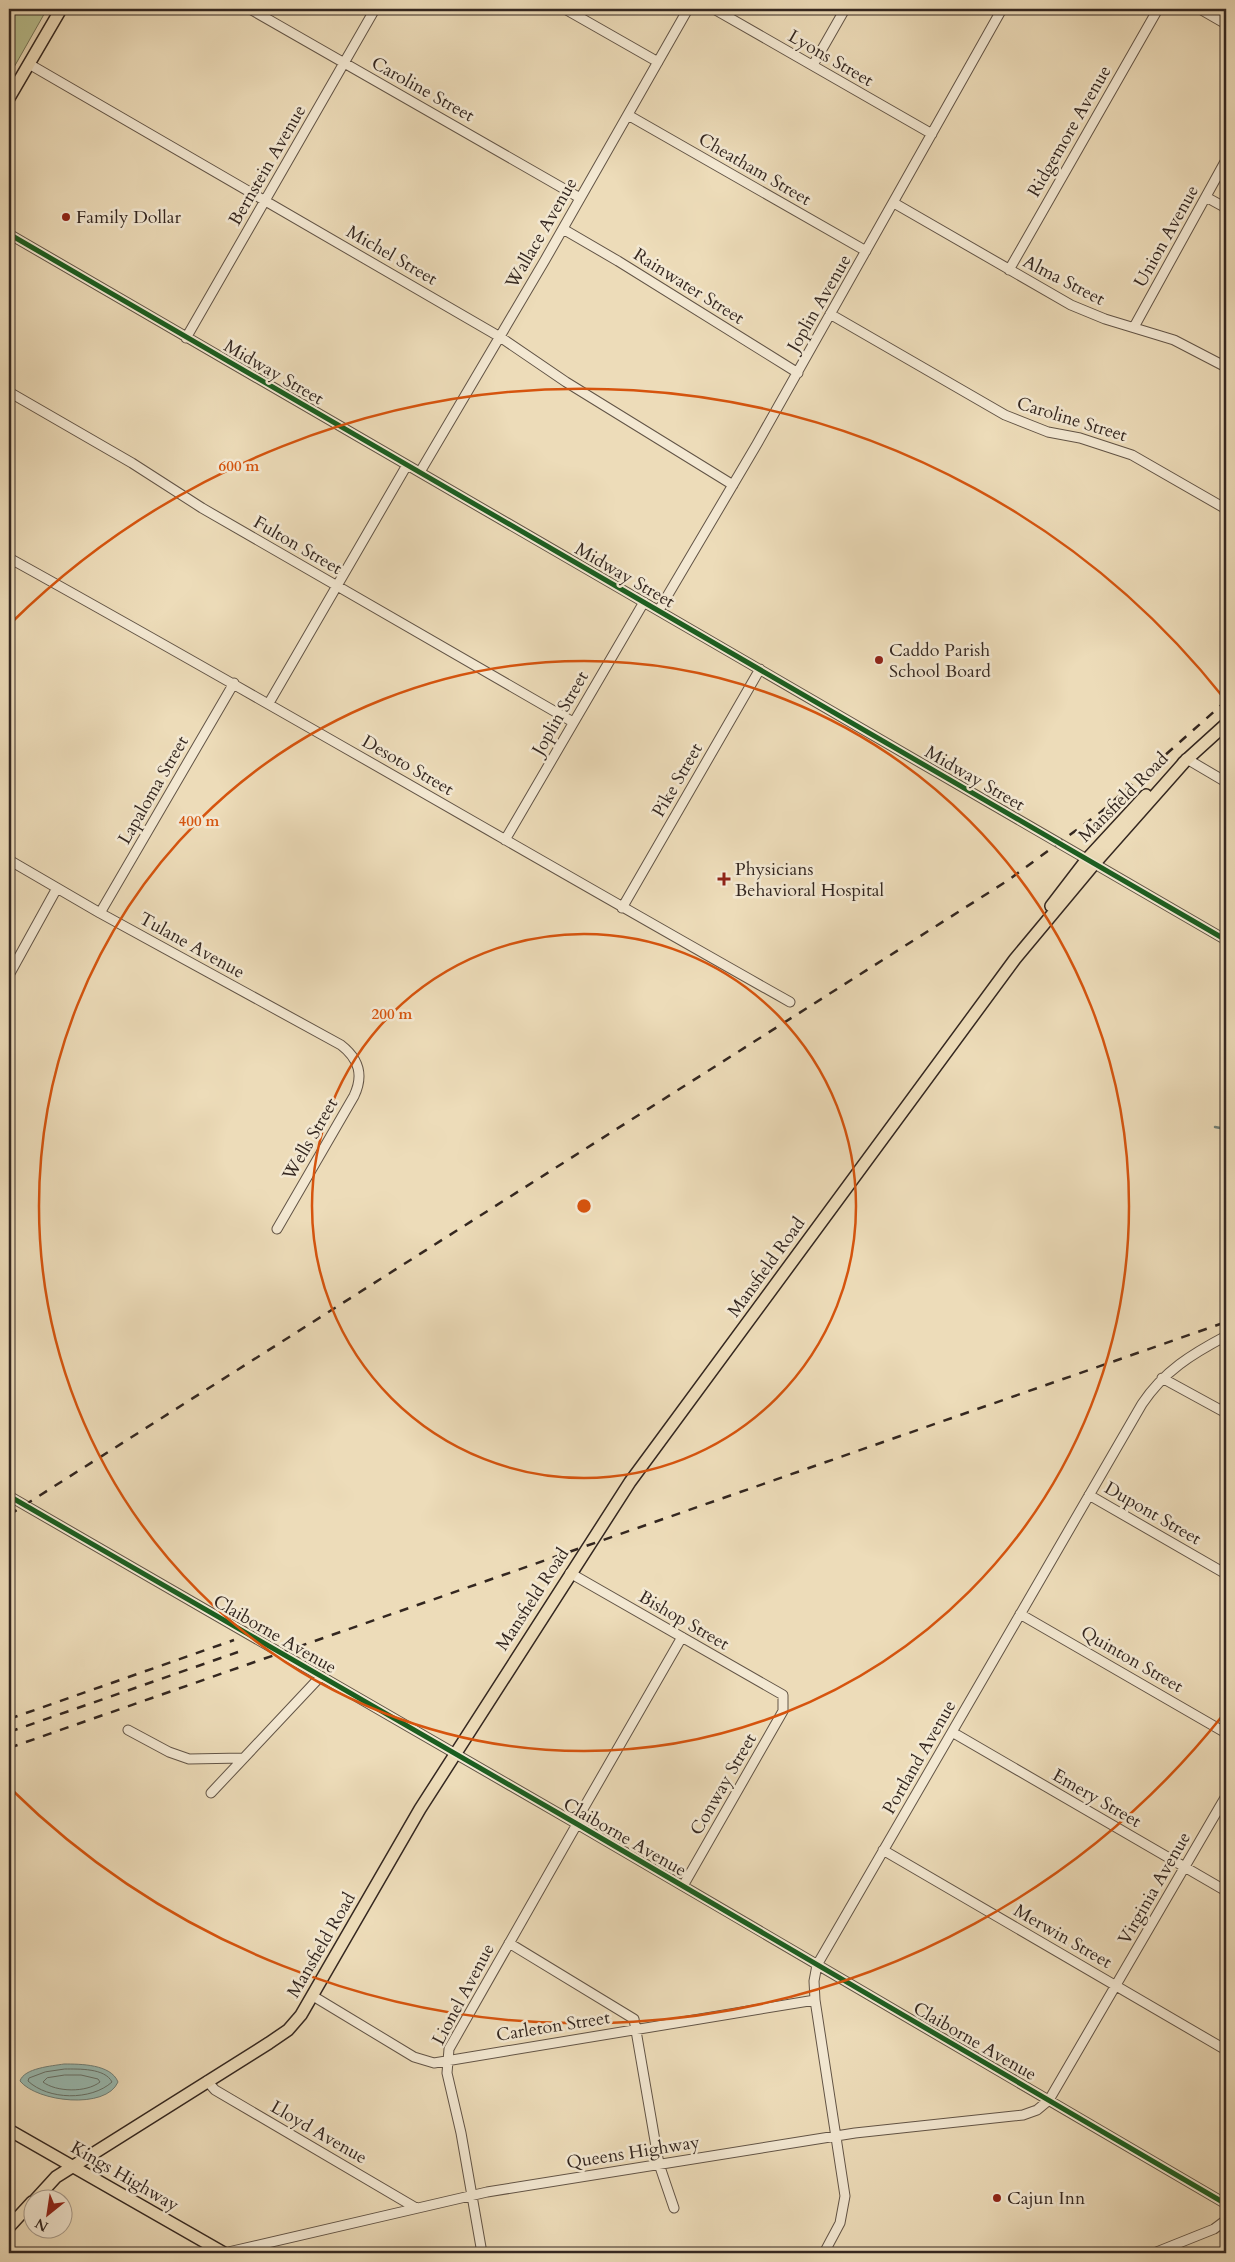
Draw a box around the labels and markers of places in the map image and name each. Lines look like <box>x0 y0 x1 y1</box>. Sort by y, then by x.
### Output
place label: Family Dollar <box>76 205 182 230</box>
marker: Family Dollar <box>60 211 72 223</box>
place label: Caddo Parish School Board <box>889 638 991 684</box>
marker: Caddo Parish School Board <box>873 654 885 666</box>
place label: Physicians Behavioral Hospital <box>735 857 885 903</box>
marker: Physicians Behavioral Hospital <box>717 872 731 886</box>
centre of rings <box>575 1197 593 1215</box>
place label: Cajun Inn <box>1007 2186 1086 2211</box>
marker: Cajun Inn <box>991 2192 1003 2204</box>

